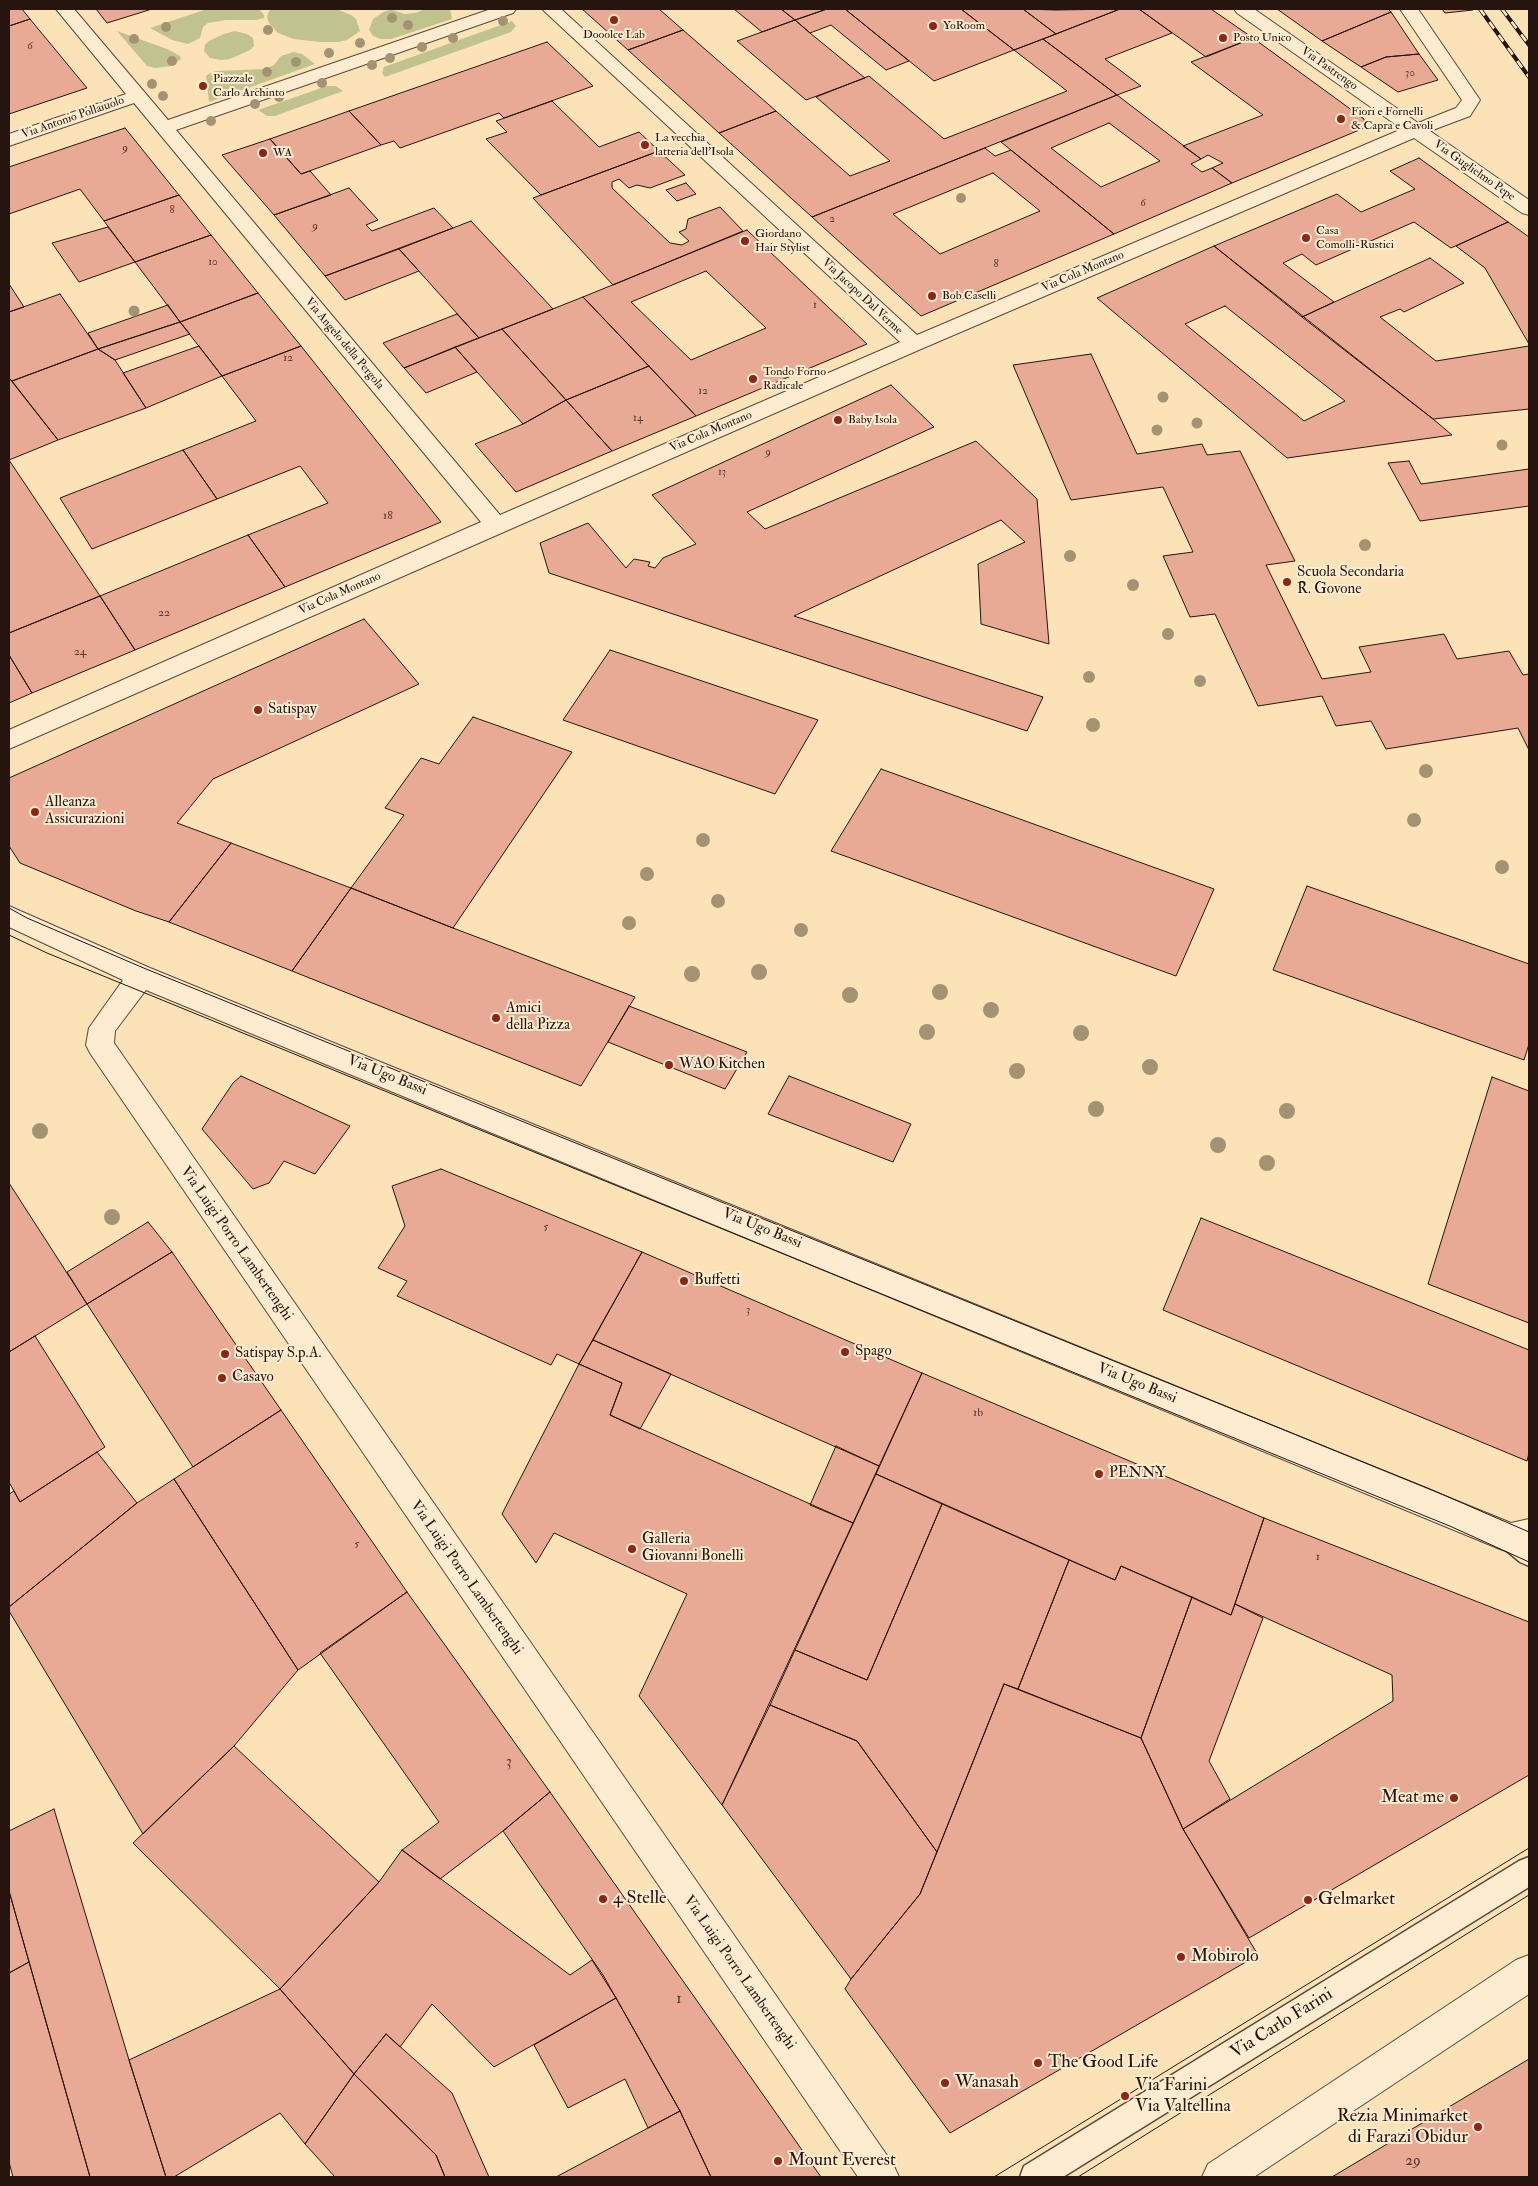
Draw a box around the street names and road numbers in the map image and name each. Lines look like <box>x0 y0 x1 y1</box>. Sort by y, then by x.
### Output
street label: Via Pastrengo <box>1298 44 1360 94</box>
street label: Via Antonio Pollaiuolo <box>20 94 126 142</box>
street label: Via Guglielmo Pepe <box>1431 138 1517 204</box>
street label: Via Cola Montano <box>1040 248 1126 296</box>
street label: Via Jacopo Dal Verme <box>819 256 905 338</box>
street label: Via Angelo della Pergola <box>301 295 387 393</box>
street label: Via Cola Montano <box>668 408 754 456</box>
street label: Via Cola Montano <box>297 569 383 619</box>
street label: Via Ugo Bassi <box>345 1052 429 1100</box>
street label: Via Luigi Porro Lambertenghi <box>176 1163 296 1325</box>
street label: Via Ugo Bassi <box>720 1205 804 1253</box>
street label: Via Ugo Bassi <box>1095 1360 1179 1408</box>
street label: Via Luigi Porro Lambertenghi <box>406 1497 526 1659</box>
street label: Via Luigi Porro Lambertenghi <box>679 1892 799 2054</box>
street label: Via Carlo Farini <box>1227 1984 1337 2064</box>

